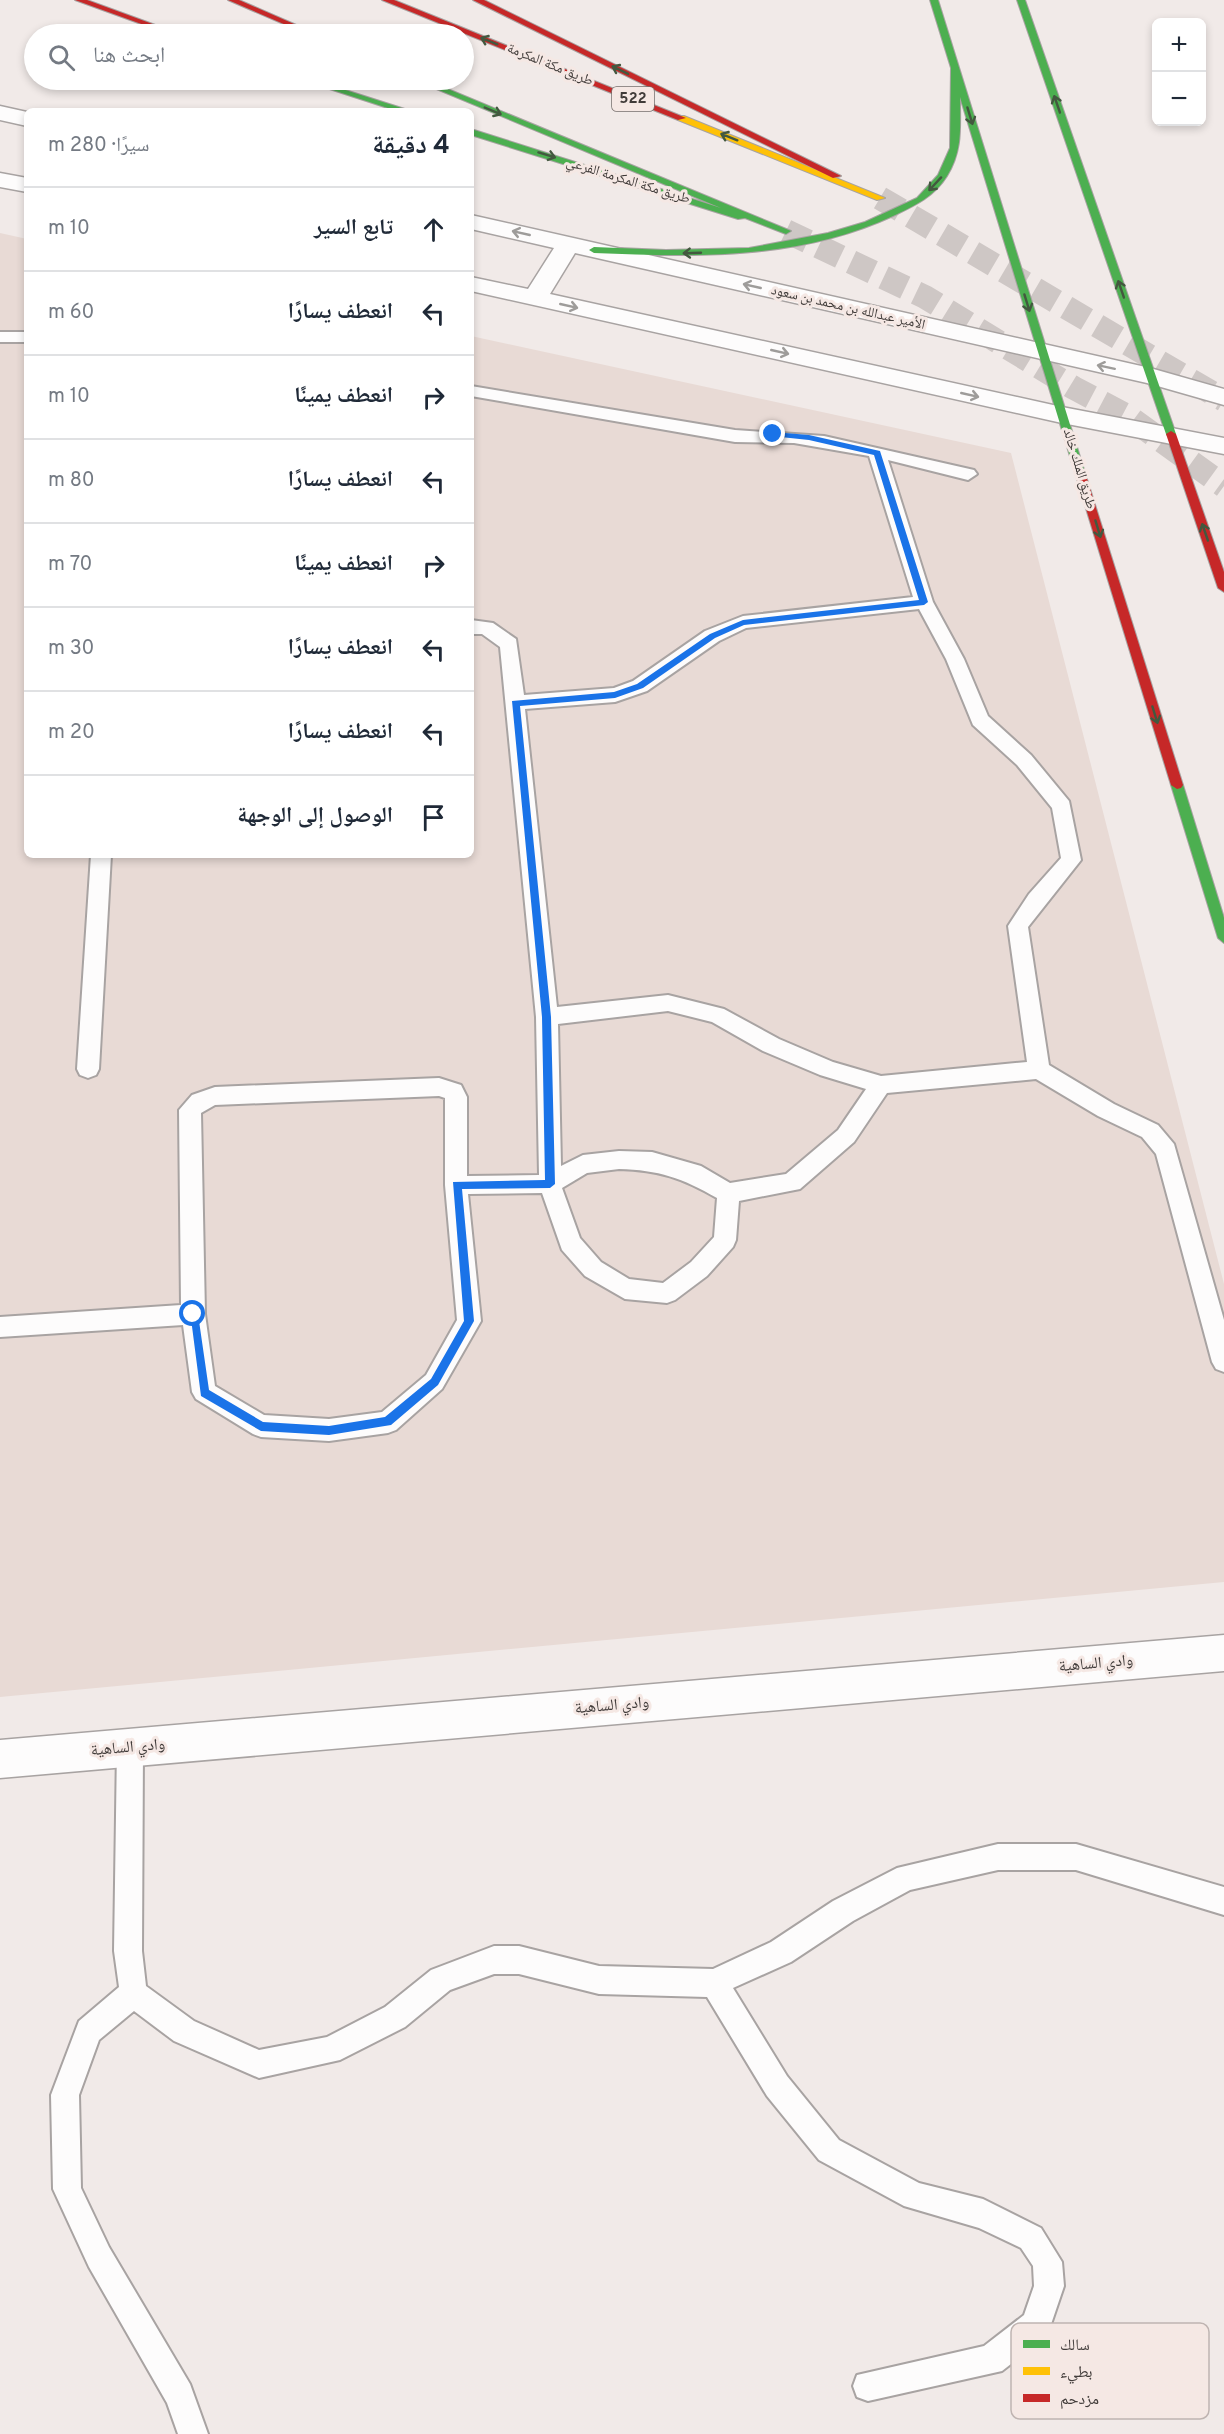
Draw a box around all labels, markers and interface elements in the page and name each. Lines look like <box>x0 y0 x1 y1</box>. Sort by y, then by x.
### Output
map controls <box>1152 18 1206 126</box>
button: + <box>1152 18 1206 72</box>
search box <box>24 24 474 90</box>
one-way arrow <box>480 35 499 46</box>
street label: طريق مكة المكرمة <box>504 40 596 90</box>
icon: search <box>45 41 78 74</box>
text: ابحث هنا <box>93 43 165 70</box>
one-way arrow <box>612 64 630 75</box>
button: − <box>1152 72 1206 126</box>
road number: 522 <box>612 87 654 111</box>
one-way arrow <box>1050 96 1061 114</box>
one-way arrow <box>483 105 501 117</box>
one-way arrow <box>965 106 976 125</box>
text: 4 دقيقة <box>372 130 450 163</box>
one-way arrow <box>720 131 738 142</box>
text: سيرًا · 280 m <box>48 133 149 159</box>
one-way arrow <box>537 151 556 162</box>
street label: طريق مكة المكرمة الفرعي <box>564 154 692 209</box>
one-way arrow <box>928 176 942 191</box>
icon: ahead <box>417 213 450 246</box>
text: تابع السير <box>314 215 393 242</box>
text: 10 m <box>48 216 90 242</box>
one-way arrow <box>512 227 532 238</box>
one-way arrow <box>683 247 703 258</box>
one-way arrow <box>743 280 763 291</box>
one-way arrow <box>1115 280 1126 299</box>
street label: الأمير عبدالله بن محمد بن سعود <box>769 282 927 334</box>
one-way arrow <box>1022 293 1033 312</box>
icon: left <box>417 297 450 330</box>
text: انعطف يسارًا <box>288 299 393 326</box>
text: 60 m <box>48 300 94 326</box>
one-way arrow <box>559 300 578 312</box>
one-way arrow <box>770 347 789 359</box>
one-way arrow <box>1097 360 1116 372</box>
icon: right <box>417 381 450 414</box>
text: انعطف يمينًا <box>294 383 393 410</box>
text: 10 m <box>48 384 90 410</box>
one-way arrow <box>961 389 980 401</box>
route end <box>759 420 785 446</box>
street label: طريق الملك خالد <box>1059 427 1099 511</box>
icon: left <box>417 465 450 498</box>
text: انعطف يسارًا <box>288 467 393 494</box>
text: 80 m <box>48 468 95 494</box>
one-way arrow <box>1093 519 1104 538</box>
one-way arrow <box>1199 524 1210 542</box>
icon: right <box>417 549 450 582</box>
text: انعطف يمينًا <box>294 551 393 578</box>
text: 70 m <box>48 552 92 578</box>
icon: left <box>417 633 450 666</box>
text: انعطف يسارًا <box>288 635 393 662</box>
text: 30 m <box>48 636 94 662</box>
one-way arrow <box>1150 705 1161 724</box>
icon: left <box>417 717 450 750</box>
text: انعطف يسارًا <box>288 719 393 746</box>
text: 20 m <box>48 720 95 746</box>
icon: arrive <box>417 801 450 834</box>
text: الوصول إلى الوجهة <box>237 803 393 830</box>
route start <box>179 1300 205 1326</box>
street label: وادي الساهية <box>1058 1651 1134 1678</box>
street label: وادي الساهية <box>574 1693 650 1720</box>
street label: وادي الساهية <box>90 1735 166 1762</box>
legend <box>1011 2323 1209 2419</box>
text: سالك <box>1060 2336 1090 2356</box>
text: بطيء <box>1060 2363 1092 2384</box>
text: مزدحم <box>1060 2390 1099 2410</box>

